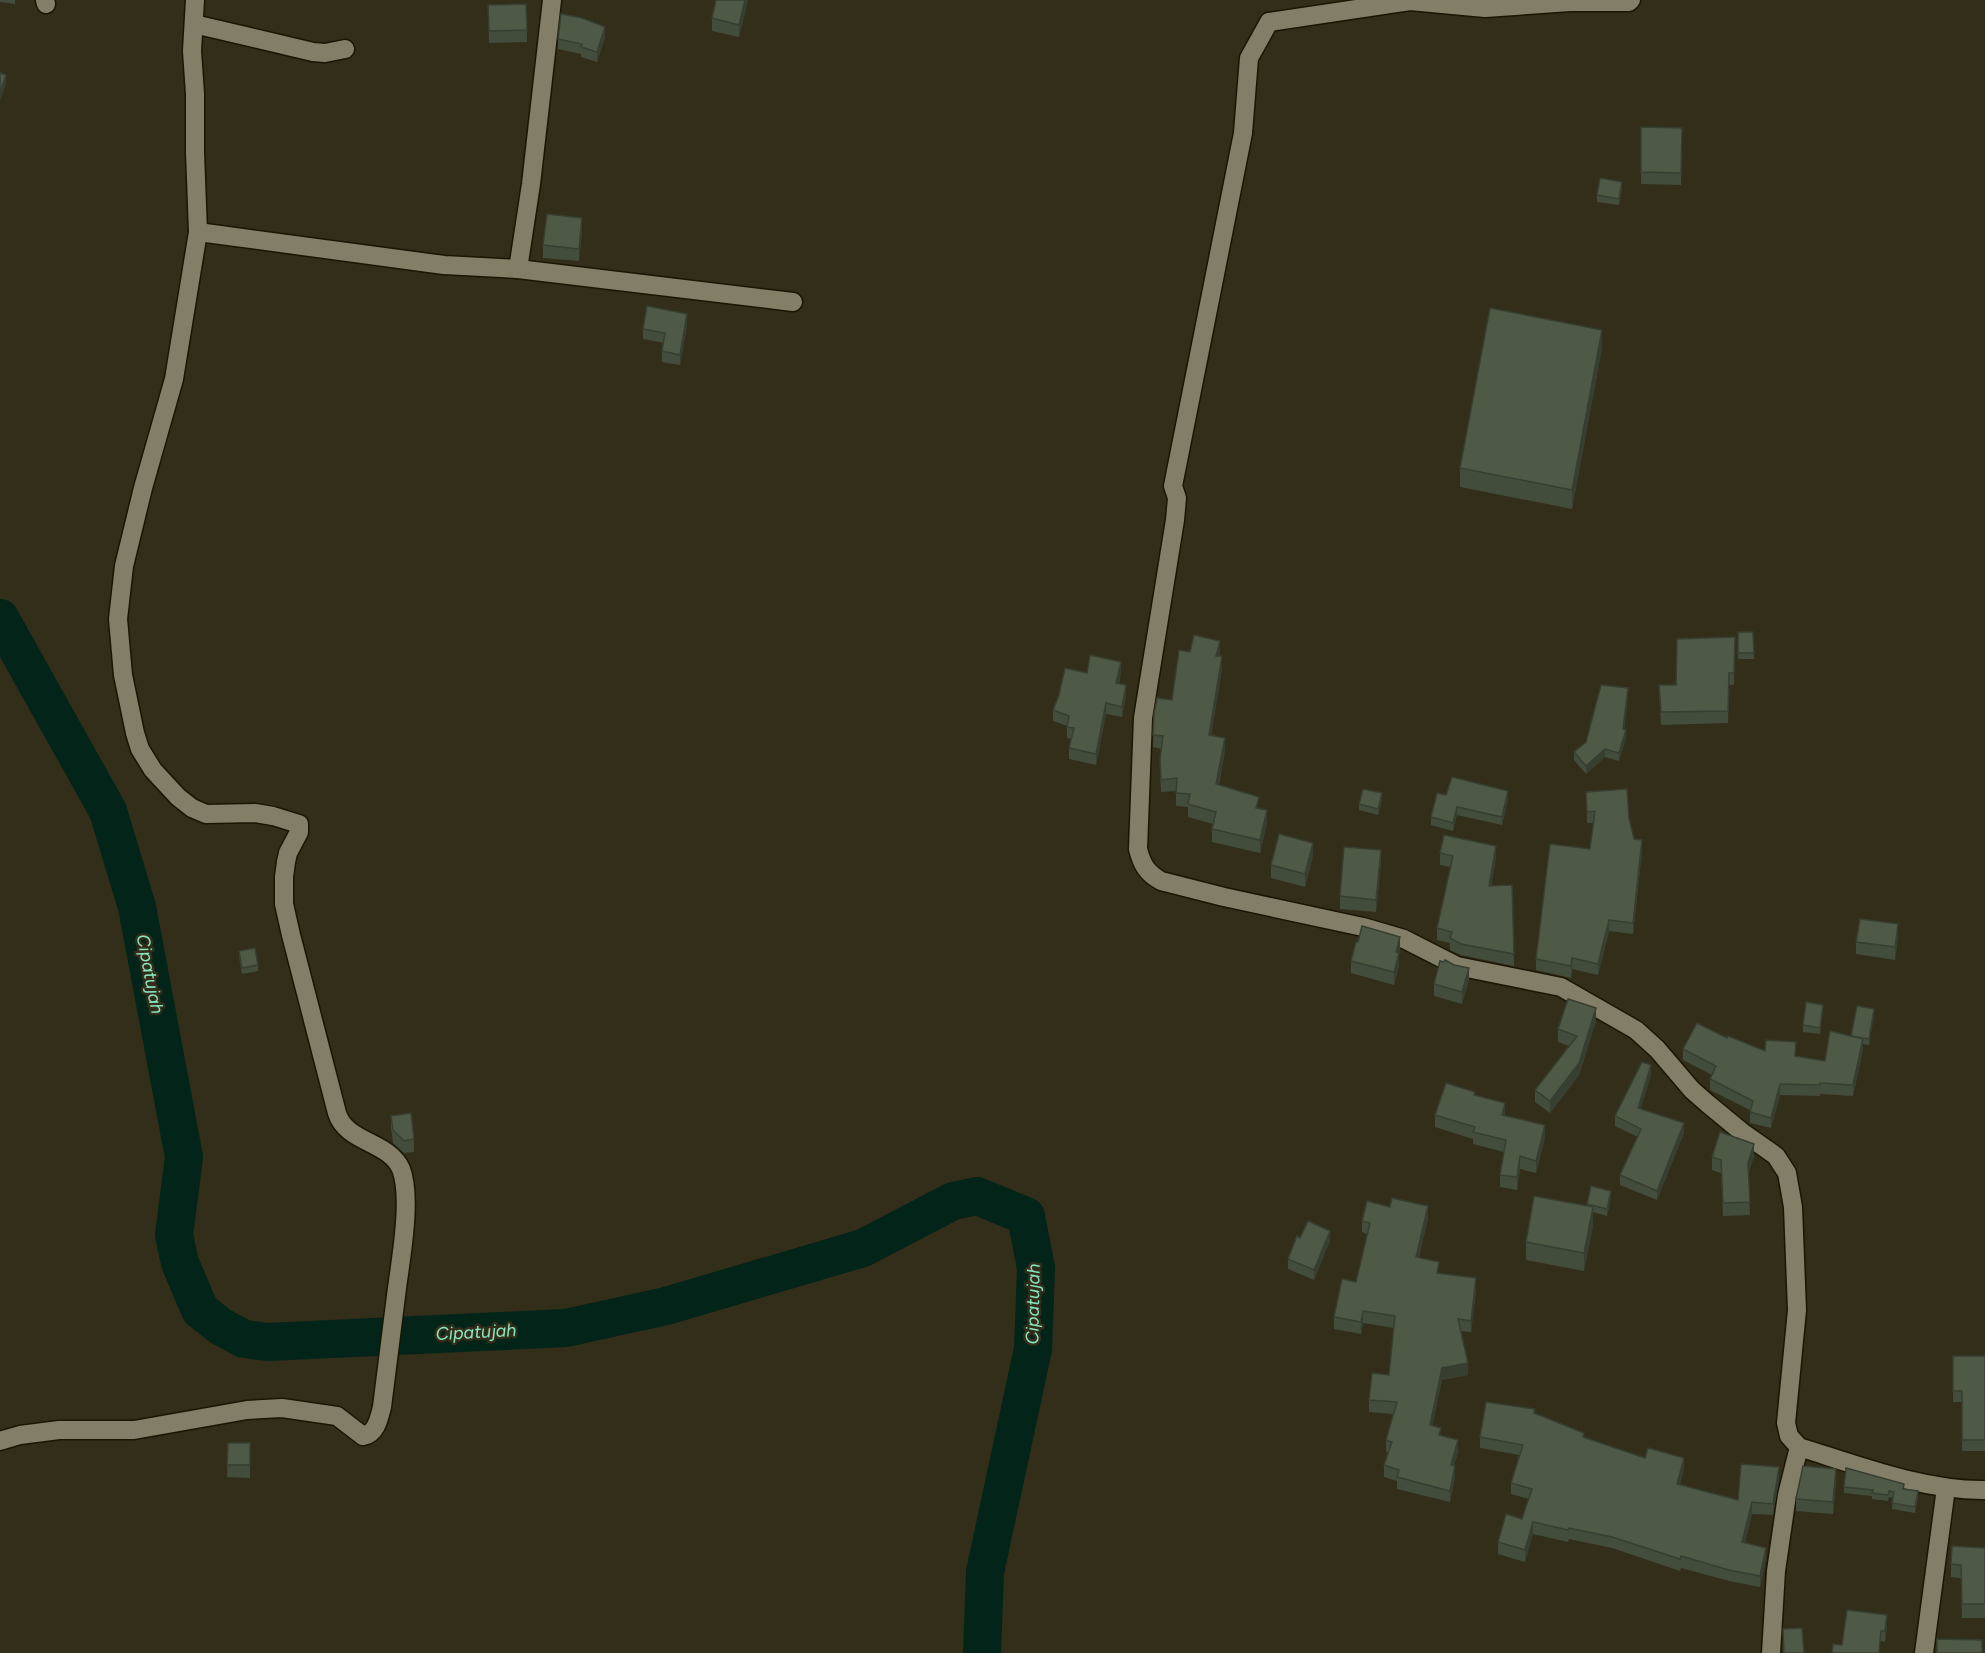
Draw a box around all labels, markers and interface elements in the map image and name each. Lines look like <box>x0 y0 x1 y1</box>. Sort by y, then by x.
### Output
water label: Cipatujah <box>132 932 168 1016</box>
water label: Cipatujah <box>1021 1263 1045 1345</box>
water label: Cipatujah <box>435 1319 517 1345</box>

